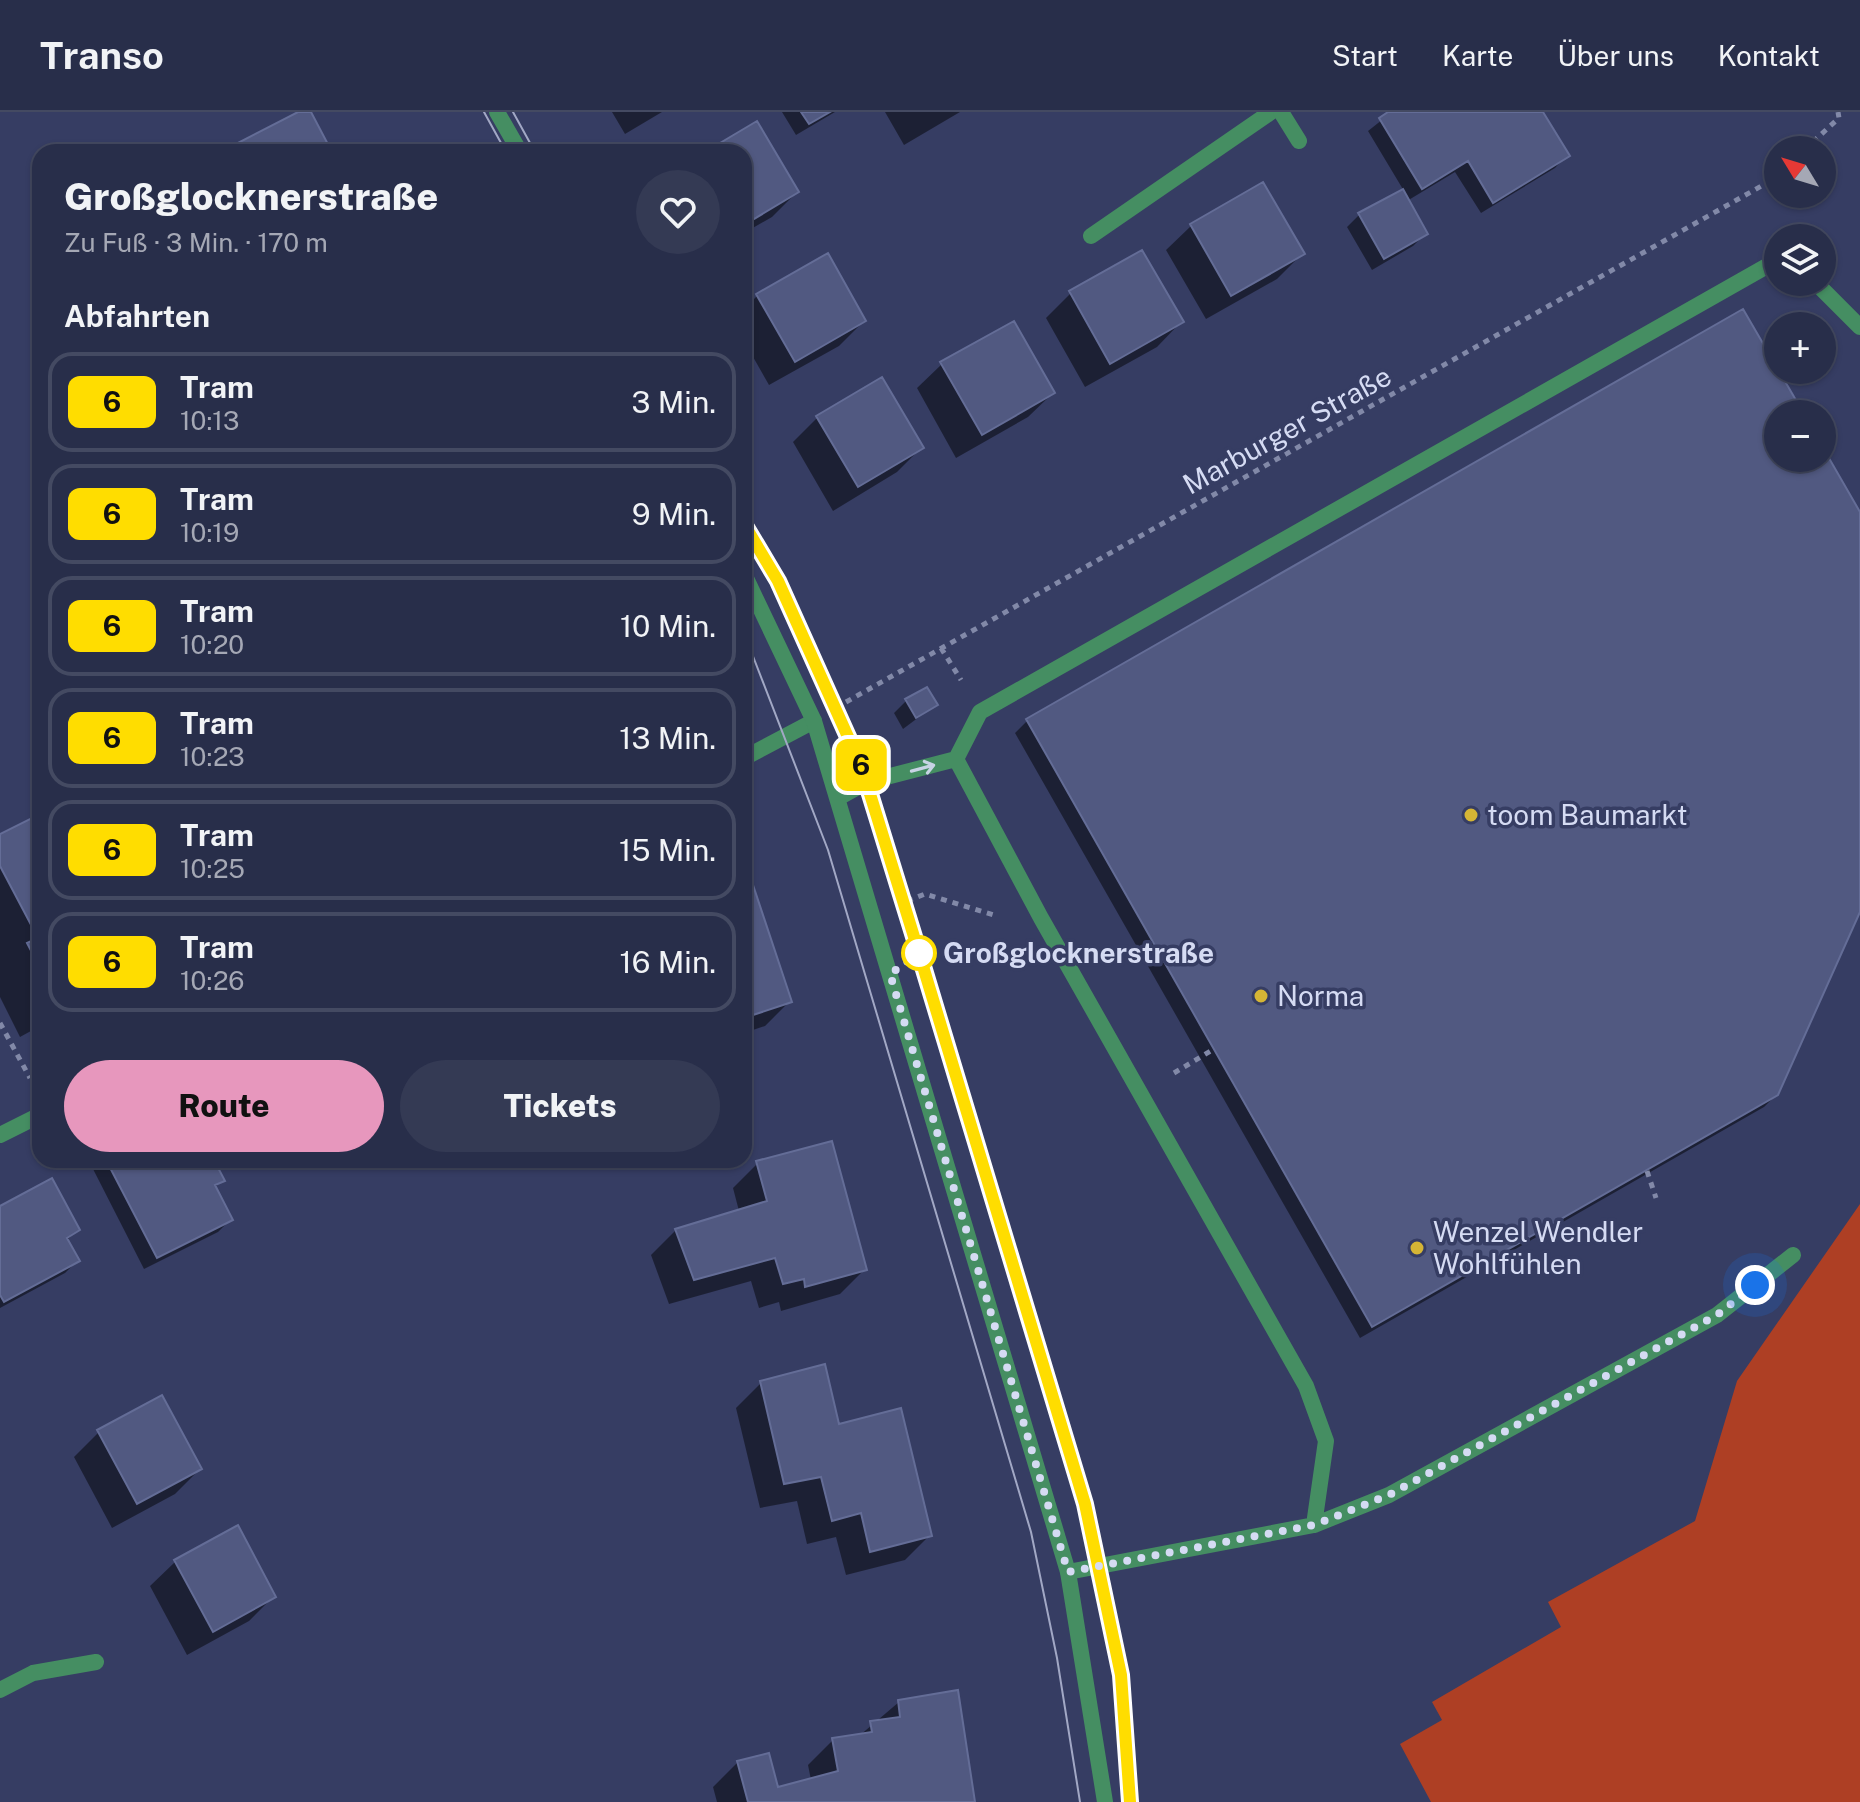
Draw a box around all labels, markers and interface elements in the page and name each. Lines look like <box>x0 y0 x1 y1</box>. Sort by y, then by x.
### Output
text: Transo <box>40 33 164 78</box>
text: Start <box>1332 39 1398 72</box>
text: Karte <box>1442 39 1513 72</box>
text: Über uns <box>1557 39 1674 72</box>
text: Kontakt <box>1718 39 1820 72</box>
north arrow <box>1764 136 1836 208</box>
map controls <box>1764 136 1836 472</box>
button: heart <box>636 170 720 254</box>
text: Großglocknerstraße <box>64 174 438 219</box>
button: layers <box>1764 224 1836 296</box>
text: Zu Fuß · 3 Min. · 170 m <box>64 227 328 258</box>
text: Abfahrten <box>64 298 210 334</box>
button: + <box>1764 312 1836 384</box>
street label: Marburger Straße <box>1177 359 1397 500</box>
text: Tram <box>180 369 254 405</box>
text: 3 Min. <box>632 384 716 420</box>
text: 6 <box>103 385 121 418</box>
button: − <box>1764 400 1836 472</box>
text: 10:13 <box>180 405 239 436</box>
text: Tram <box>180 481 254 517</box>
text: 9 Min. <box>632 496 716 532</box>
text: 6 <box>103 497 121 530</box>
text: 10:19 <box>180 517 239 548</box>
text: Tram <box>180 593 254 629</box>
text: 10 Min. <box>620 608 716 644</box>
text: 6 <box>103 609 121 642</box>
text: 10:20 <box>180 629 244 660</box>
text: Tram <box>180 705 254 741</box>
text: 13 Min. <box>619 720 716 756</box>
text: 6 <box>103 721 121 754</box>
line badge: 6 <box>835 739 887 791</box>
text: 10:23 <box>180 741 245 772</box>
text: 6 <box>852 748 870 781</box>
one-way arrow <box>909 759 935 774</box>
place label: toom Baumarkt <box>1487 798 1688 831</box>
marker: toom Baumarkt <box>1462 806 1480 824</box>
text: Tram <box>180 817 254 853</box>
text: 15 Min. <box>619 832 716 868</box>
text: 6 <box>103 833 121 866</box>
text: 10:25 <box>180 853 245 884</box>
text: Tram <box>180 929 254 965</box>
marker: Großglocknerstraße <box>902 936 936 970</box>
place label: Großglocknerstraße <box>943 936 1214 969</box>
text: 16 Min. <box>620 944 716 980</box>
text: 6 <box>103 945 121 978</box>
text: 10:26 <box>180 965 245 996</box>
place label: Norma <box>1277 979 1364 1012</box>
marker: Norma <box>1252 987 1270 1005</box>
button: Route <box>64 1060 384 1152</box>
button: Tickets <box>400 1060 720 1152</box>
place label: Wenzel Wendler Wohlfühlen <box>1433 1215 1643 1280</box>
marker: Wenzel Wendler Wohlfühlen <box>1408 1239 1426 1257</box>
your location <box>1735 1265 1775 1305</box>

